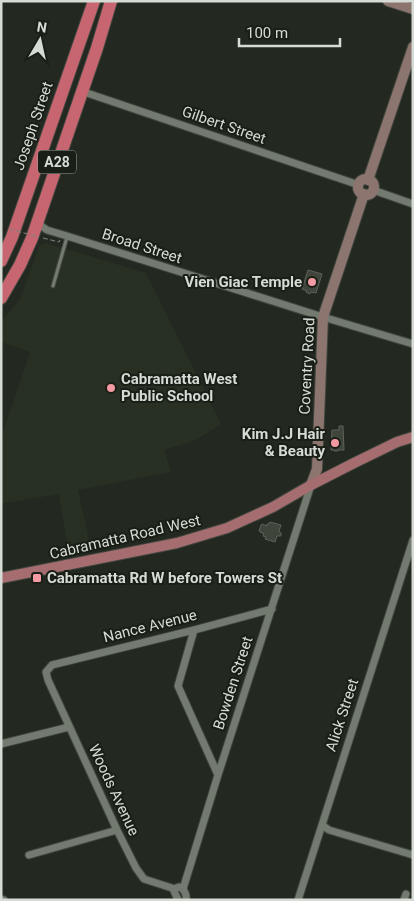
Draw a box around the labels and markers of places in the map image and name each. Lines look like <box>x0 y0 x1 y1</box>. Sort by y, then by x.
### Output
place label: Vien Giac Temple <box>184 273 302 291</box>
marker: Vien Giac Temple <box>306 276 318 288</box>
place label: Cabramatta West Public School <box>121 370 237 405</box>
marker: Cabramatta West Public School <box>105 382 117 394</box>
place label: Kim J.J Hair & Beauty <box>242 425 325 460</box>
marker: Kim J.J Hair & Beauty <box>329 437 341 449</box>
place label: Cabramatta Rd W before Towers St <box>47 569 282 587</box>
marker: Cabramatta Rd W before Towers St <box>31 572 43 584</box>

